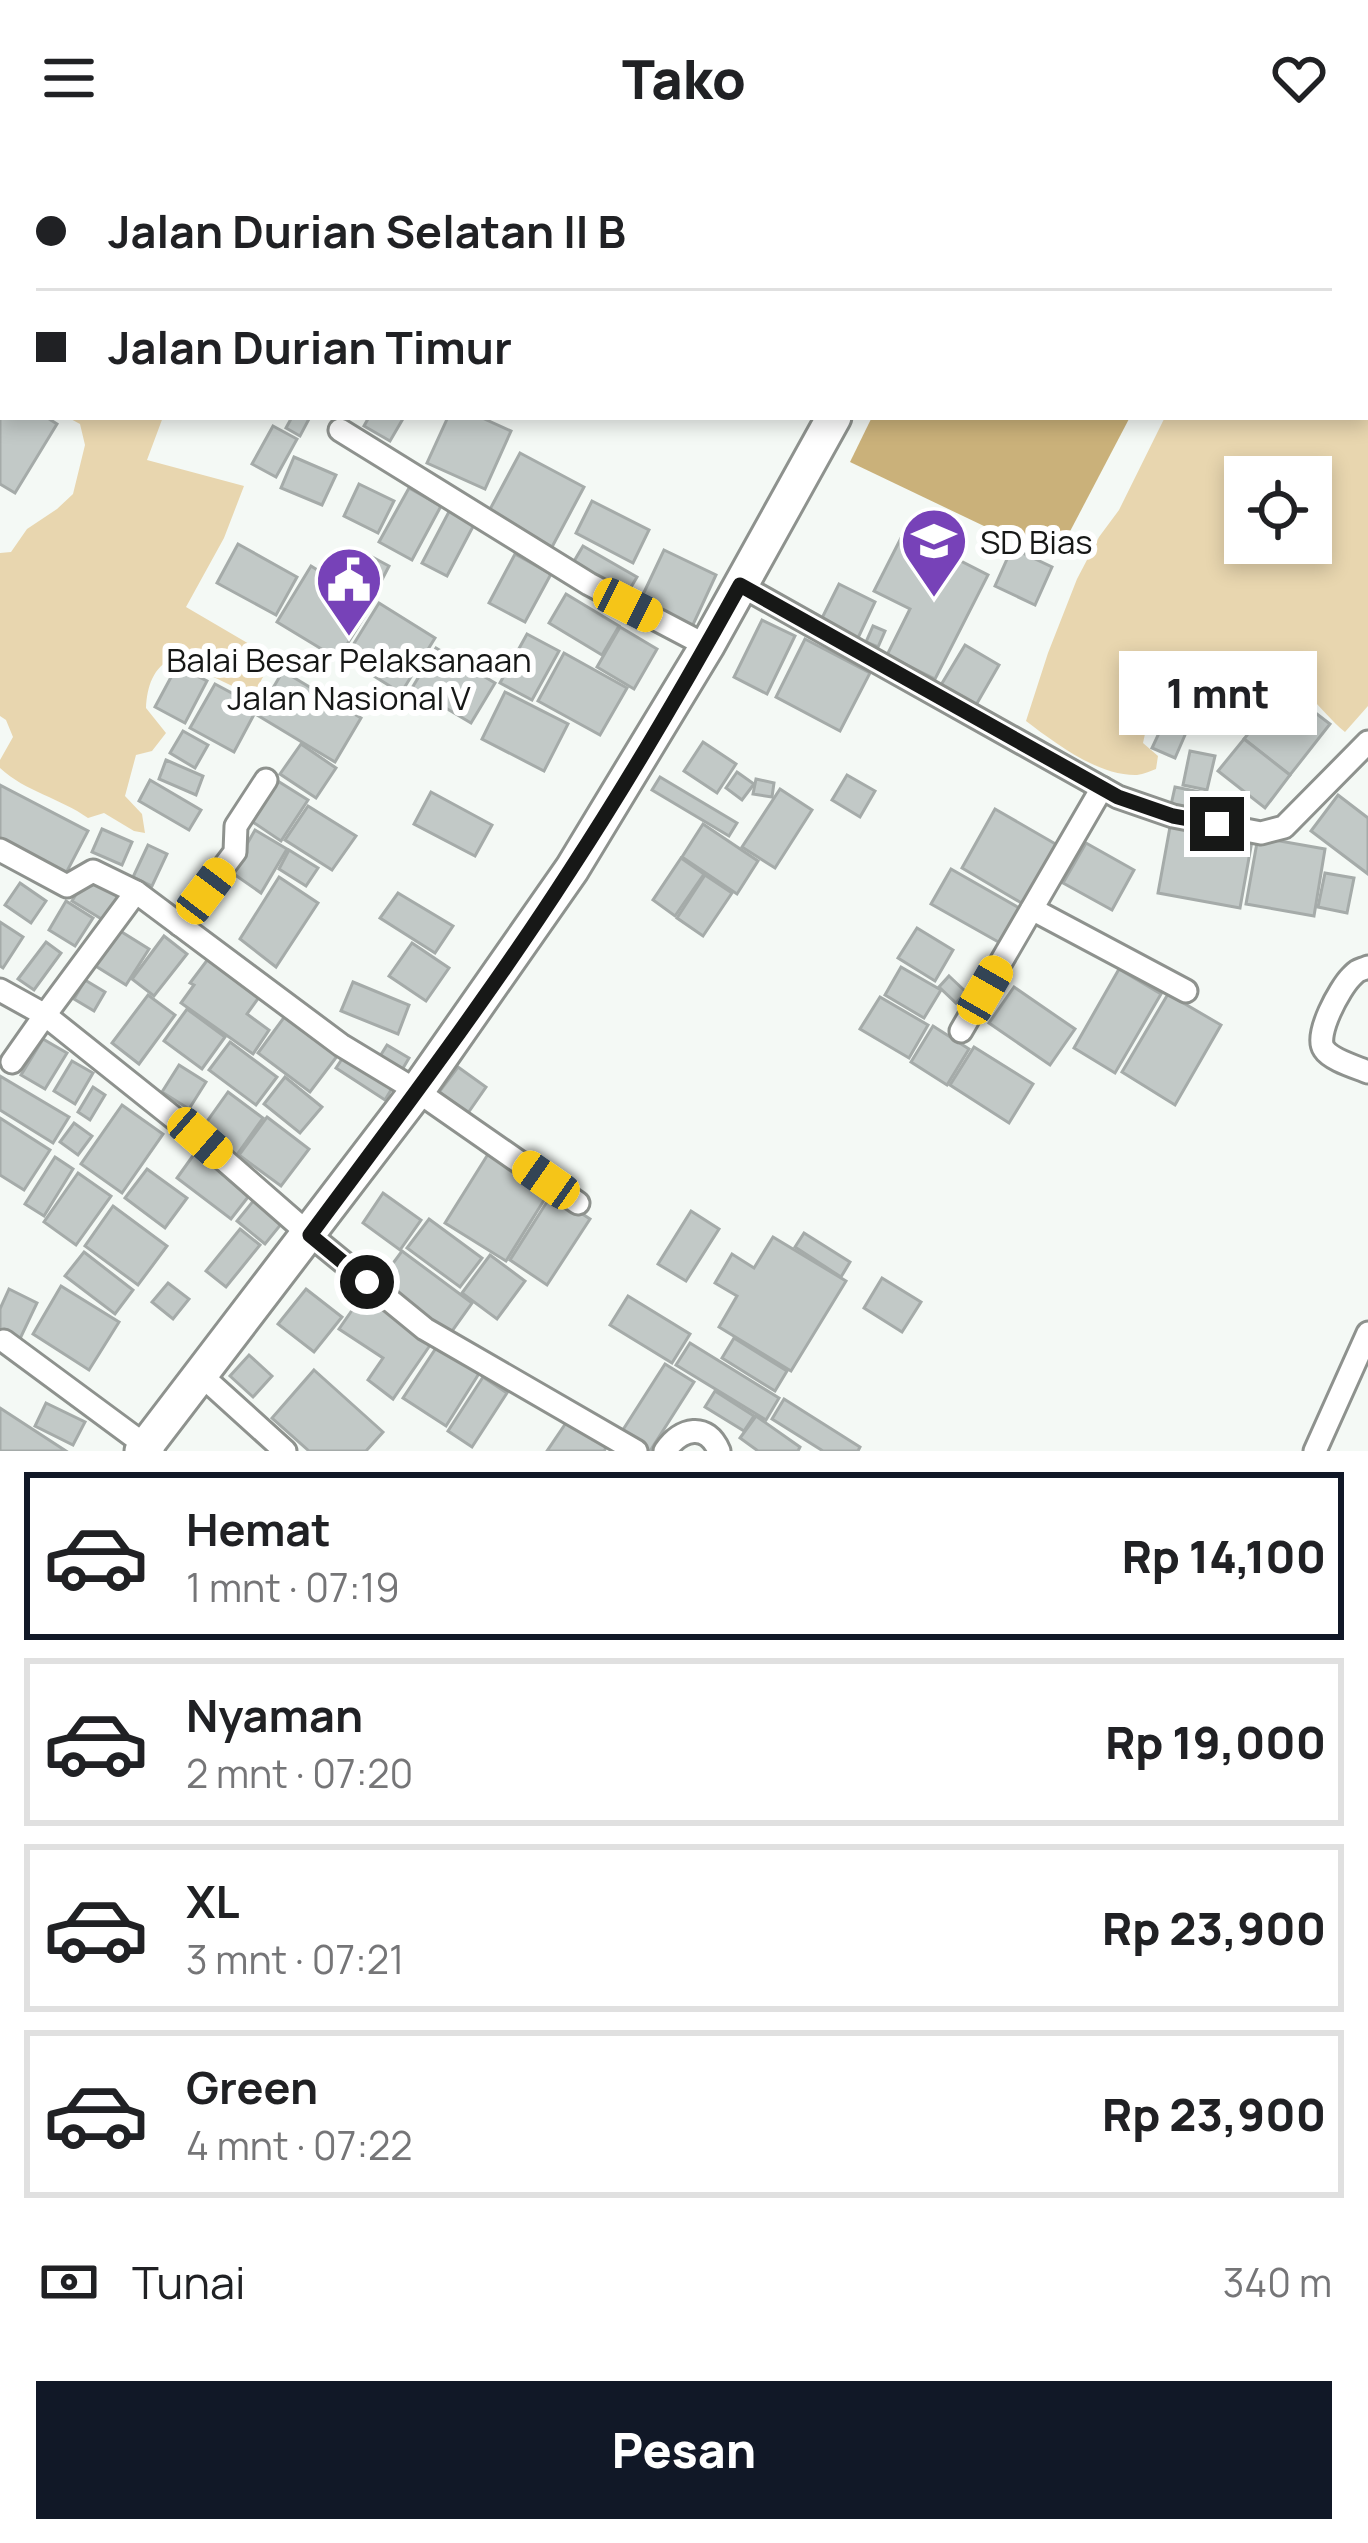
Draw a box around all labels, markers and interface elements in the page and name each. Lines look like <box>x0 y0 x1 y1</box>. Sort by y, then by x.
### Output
text: Tako <box>622 41 746 115</box>
icon: menu <box>36 45 102 111</box>
icon: heart <box>1266 45 1332 111</box>
text: Jalan Durian Selatan II B <box>108 200 626 262</box>
text: Jalan Durian Timur <box>108 316 512 378</box>
map controls <box>1224 456 1332 564</box>
button: locate <box>1224 456 1332 564</box>
school or university icon: SD Bias <box>899 506 969 600</box>
place label: SD Bias <box>980 519 1093 564</box>
public building icon: Balai Besar Pelaksanaan Jalan Nasional V <box>314 545 384 639</box>
car <box>588 573 668 637</box>
place label: Balai Besar Pelaksanaan Jalan Nasional V <box>166 637 532 720</box>
callout: 1 mnt <box>1118 650 1316 734</box>
text: 1 mnt <box>1166 666 1270 720</box>
route end <box>1190 797 1244 851</box>
car <box>170 851 242 931</box>
car <box>951 950 1019 1030</box>
car <box>161 1101 239 1175</box>
car <box>506 1145 586 1215</box>
route start <box>340 1255 394 1309</box>
text: Hemat <box>186 1498 331 1560</box>
icon: car <box>42 1502 150 1610</box>
text: Rp 14,100 <box>1122 1525 1326 1587</box>
text: 1 mnt · 07:19 <box>186 1560 400 1614</box>
text: Nyaman <box>186 1684 363 1746</box>
icon: car <box>42 1688 150 1796</box>
text: Rp 19,000 <box>1105 1711 1326 1773</box>
text: 2 mnt · 07:20 <box>186 1746 413 1800</box>
text: XL <box>186 1870 240 1932</box>
icon: car <box>42 1874 150 1982</box>
text: Rp 23,900 <box>1102 1897 1326 1959</box>
text: 3 mnt · 07:21 <box>186 1932 404 1986</box>
text: Green <box>186 2056 318 2118</box>
icon: car <box>42 2060 150 2168</box>
text: Rp 23,900 <box>1102 2083 1326 2145</box>
text: 4 mnt · 07:22 <box>186 2118 413 2172</box>
icon: cash <box>36 2249 102 2315</box>
text: Tunai <box>132 2251 246 2313</box>
text: 340 m <box>1223 2255 1332 2309</box>
button: Pesan <box>36 2381 1332 2519</box>

